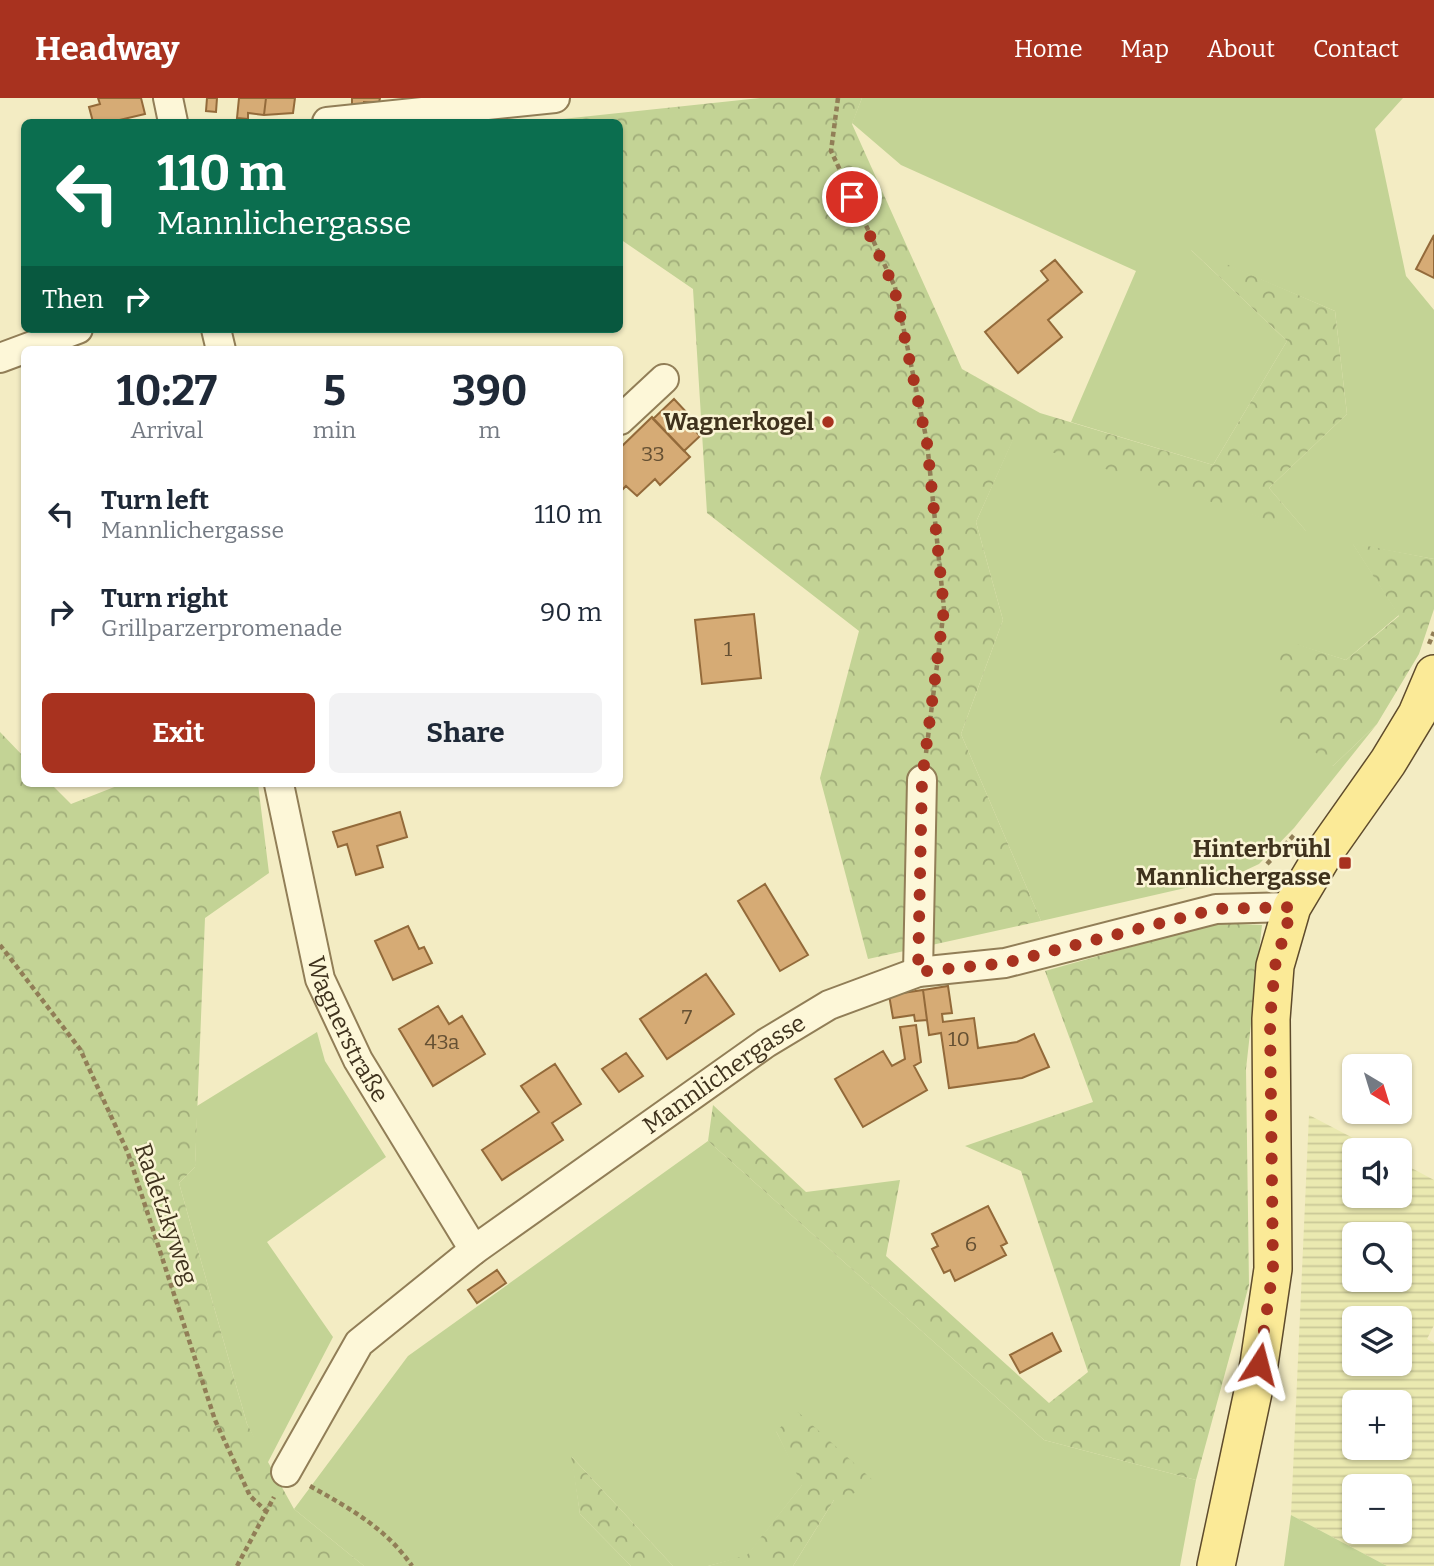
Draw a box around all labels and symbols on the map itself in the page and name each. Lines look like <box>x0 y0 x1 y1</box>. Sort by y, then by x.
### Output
pin <box>822 167 882 227</box>
place label: Wagnerkogel <box>663 408 815 436</box>
marker: Wagnerkogel <box>820 414 836 430</box>
house number: 33 <box>641 441 665 467</box>
house number: 1 <box>724 636 733 662</box>
place label: Hinterbrühl Mannlichergasse <box>1136 835 1332 891</box>
marker: Hinterbrühl Mannlichergasse <box>1337 855 1353 871</box>
street label: Wagnerstraße <box>302 954 394 1107</box>
house number: 7 <box>682 1004 693 1030</box>
street label: Mannlichergasse <box>637 1009 810 1140</box>
house number: 10 <box>948 1026 970 1052</box>
house number: 43a <box>424 1029 460 1055</box>
north arrow <box>1342 1054 1412 1124</box>
street label: Radetzkyweg <box>129 1139 203 1289</box>
house number: 6 <box>965 1231 977 1257</box>
position arrow <box>1222 1327 1296 1401</box>

